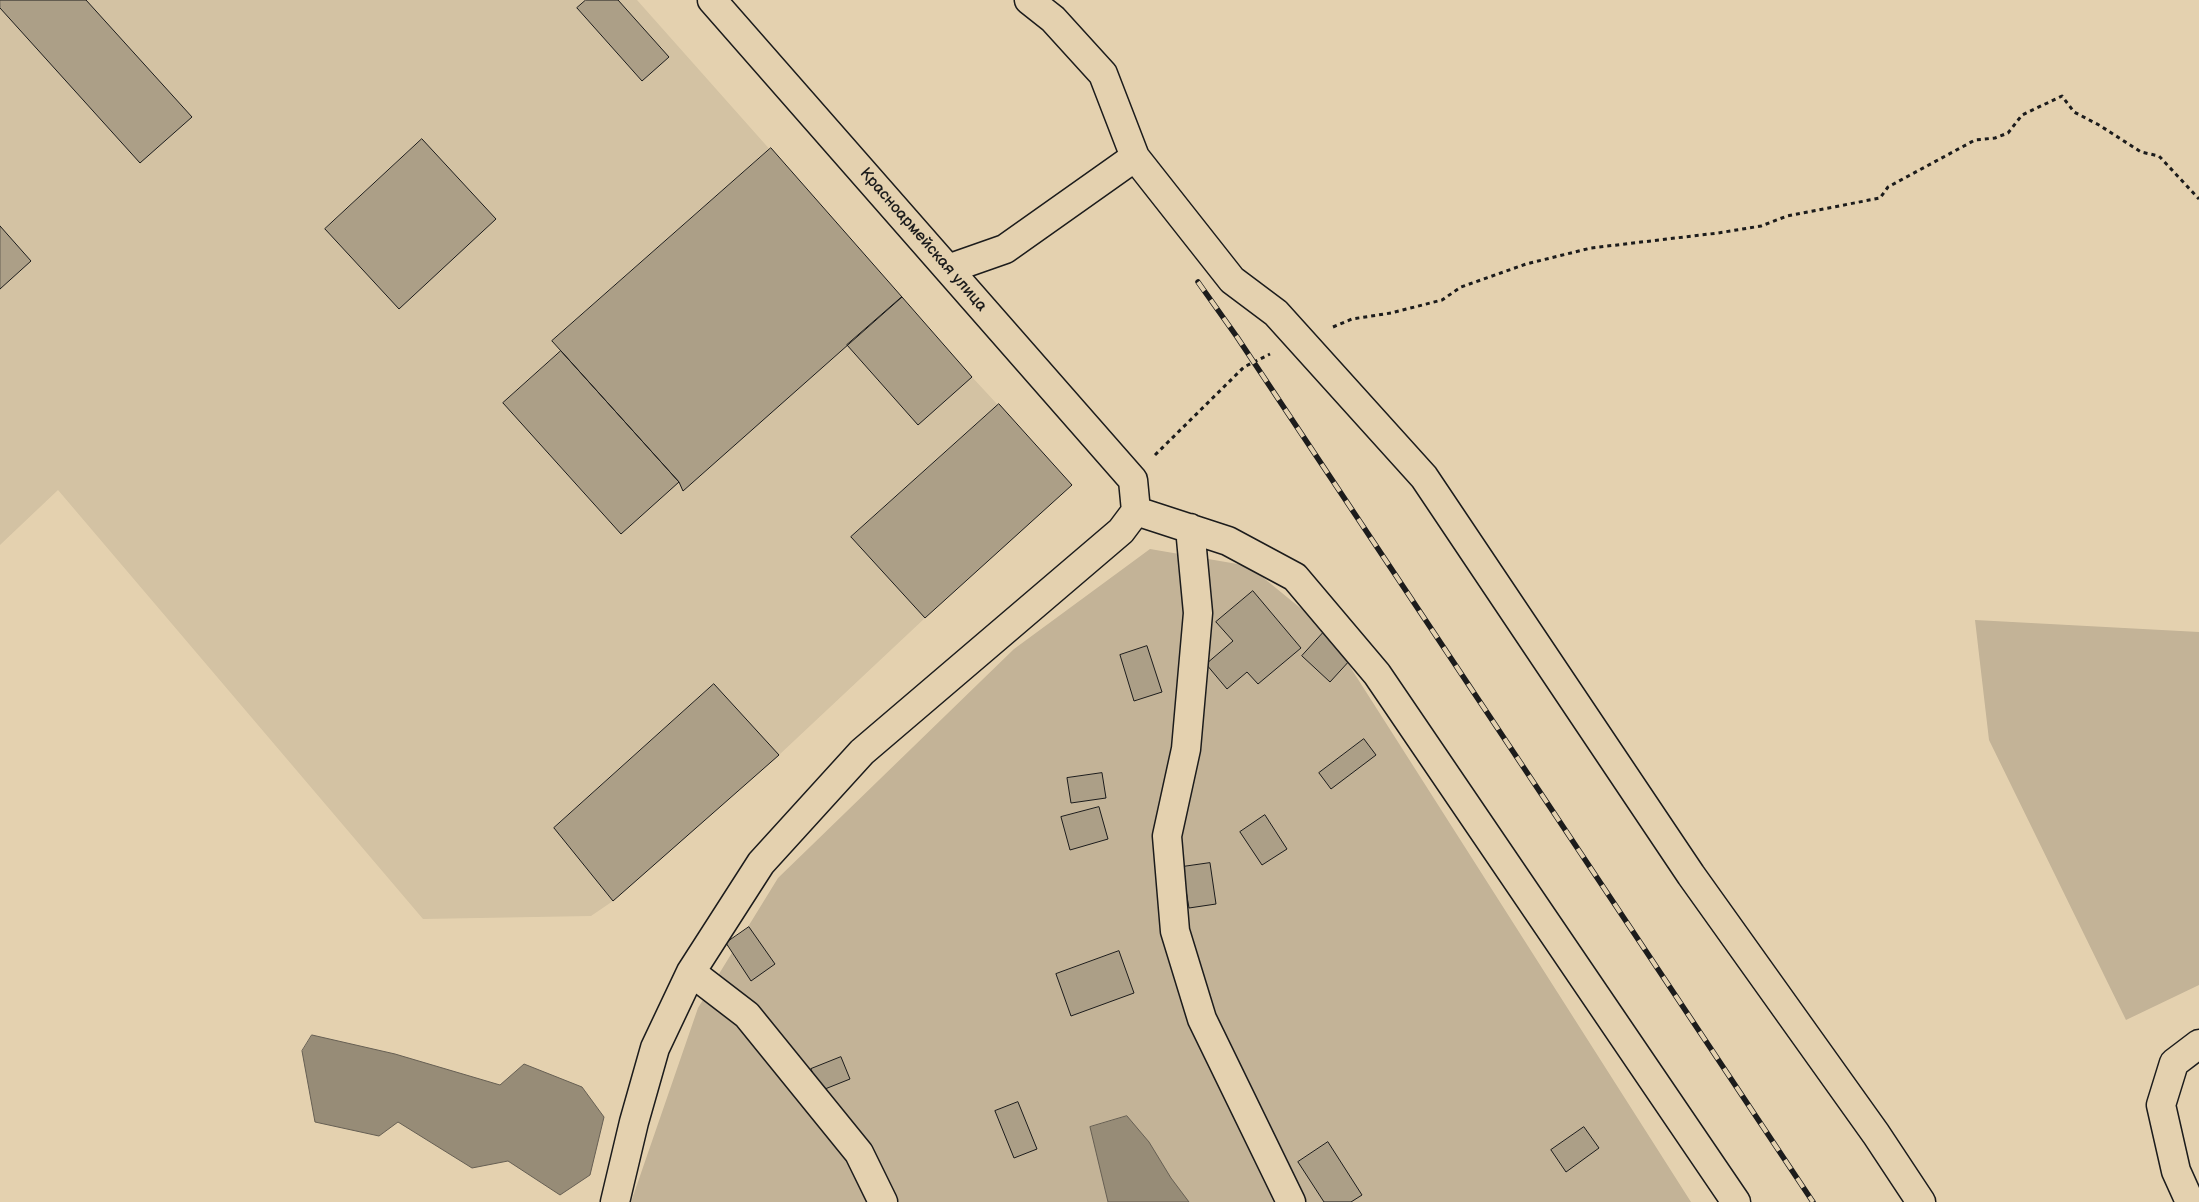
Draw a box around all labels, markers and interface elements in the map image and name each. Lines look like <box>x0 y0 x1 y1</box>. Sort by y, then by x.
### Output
street label: Красноармейская улица <box>855 164 991 316</box>

